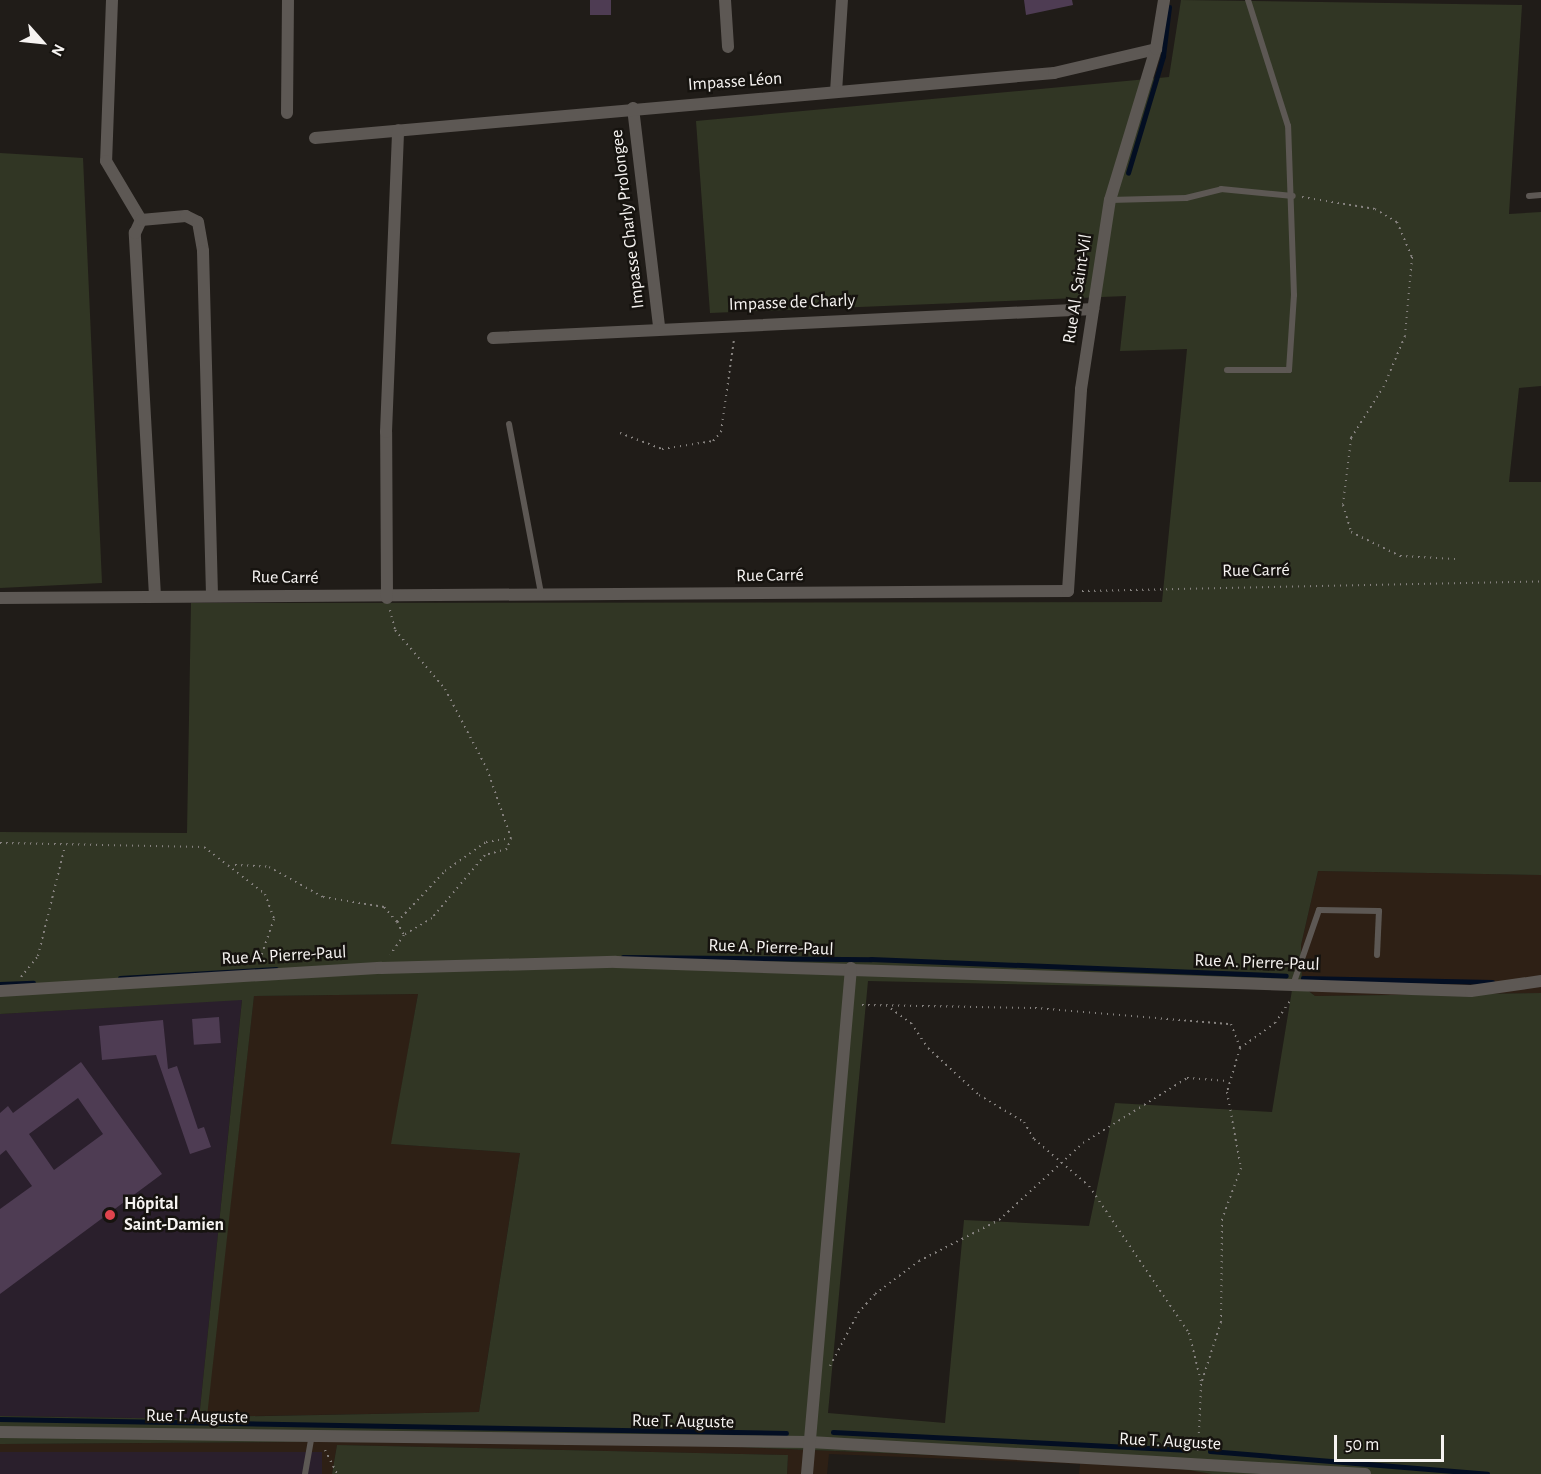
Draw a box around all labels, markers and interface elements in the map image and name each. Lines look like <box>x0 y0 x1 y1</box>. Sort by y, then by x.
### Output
north arrow <box>12 12 72 72</box>
text: N <box>48 42 68 59</box>
street label: Impasse Léon <box>687 68 783 96</box>
street label: Impasse Charly Prolongee <box>606 128 650 310</box>
street label: Rue Al. Saint-Vil <box>1059 233 1097 345</box>
street label: Impasse de Charly <box>728 290 856 316</box>
street label: Rue Carré <box>1222 560 1290 582</box>
street label: Rue Carré <box>736 565 804 587</box>
street label: Rue Carré <box>251 567 319 589</box>
street label: Rue A. Pierre-Paul <box>708 935 834 961</box>
street label: Rue A. Pierre-Paul <box>221 942 347 970</box>
street label: Rue A. Pierre-Paul <box>1194 950 1320 976</box>
place label: Hôpital Saint-Damien <box>124 1194 224 1236</box>
marker: Hôpital Saint-Damien <box>101 1206 119 1224</box>
street label: Rue T. Auguste <box>146 1405 248 1429</box>
street label: Rue T. Auguste <box>632 1410 734 1434</box>
scale bar <box>1337 1423 1446 1461</box>
street label: Rue T. Auguste <box>1118 1429 1222 1455</box>
text: 50 m <box>1345 1436 1379 1454</box>

